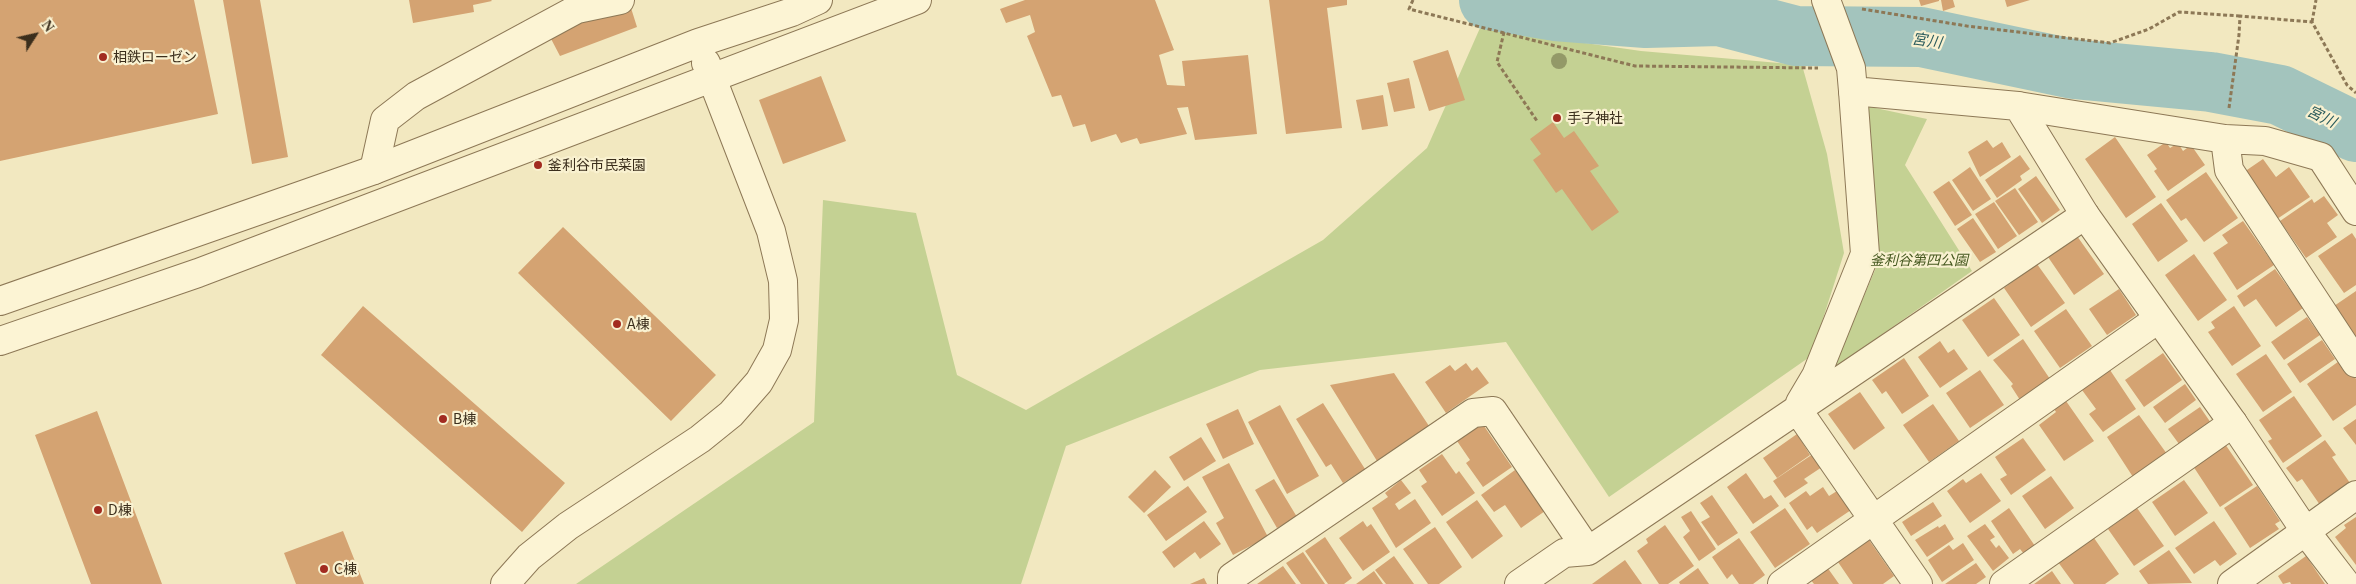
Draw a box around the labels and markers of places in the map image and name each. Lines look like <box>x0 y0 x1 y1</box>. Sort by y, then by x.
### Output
place label: 相鉄ローゼン <box>113 49 197 65</box>
marker: 相鉄ローゼン <box>97 51 109 63</box>
place label: 手子神社 <box>1567 110 1623 126</box>
marker: 手子神社 <box>1551 112 1563 124</box>
place label: 釜利谷市民菜園 <box>548 157 646 173</box>
marker: 釜利谷市民菜園 <box>532 159 544 171</box>
place label: A棟 <box>627 316 650 332</box>
marker: A棟 <box>611 318 623 330</box>
place label: B棟 <box>453 411 476 427</box>
marker: B棟 <box>437 413 449 425</box>
place label: D棟 <box>108 502 132 518</box>
marker: D棟 <box>92 504 104 516</box>
place label: C棟 <box>334 561 357 577</box>
marker: C棟 <box>318 563 330 575</box>

